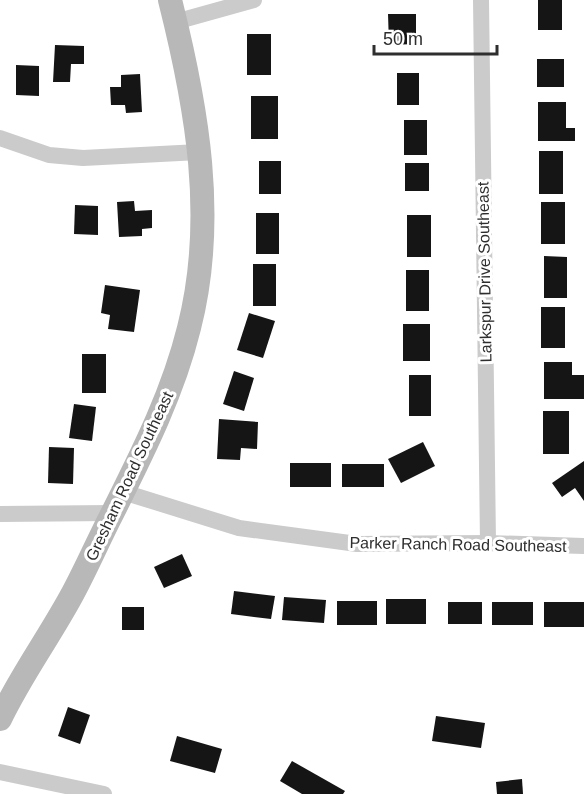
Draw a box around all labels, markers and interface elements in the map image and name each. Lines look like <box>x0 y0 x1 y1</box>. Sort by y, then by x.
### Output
scale bar <box>374 18 497 56</box>
text: 50 m <box>383 29 423 49</box>
street label: Larkspur Drive Southeast <box>474 181 495 362</box>
street label: Gresham Road Southeast <box>83 388 176 564</box>
street label: Parker Ranch Road Southeast <box>349 534 567 555</box>

